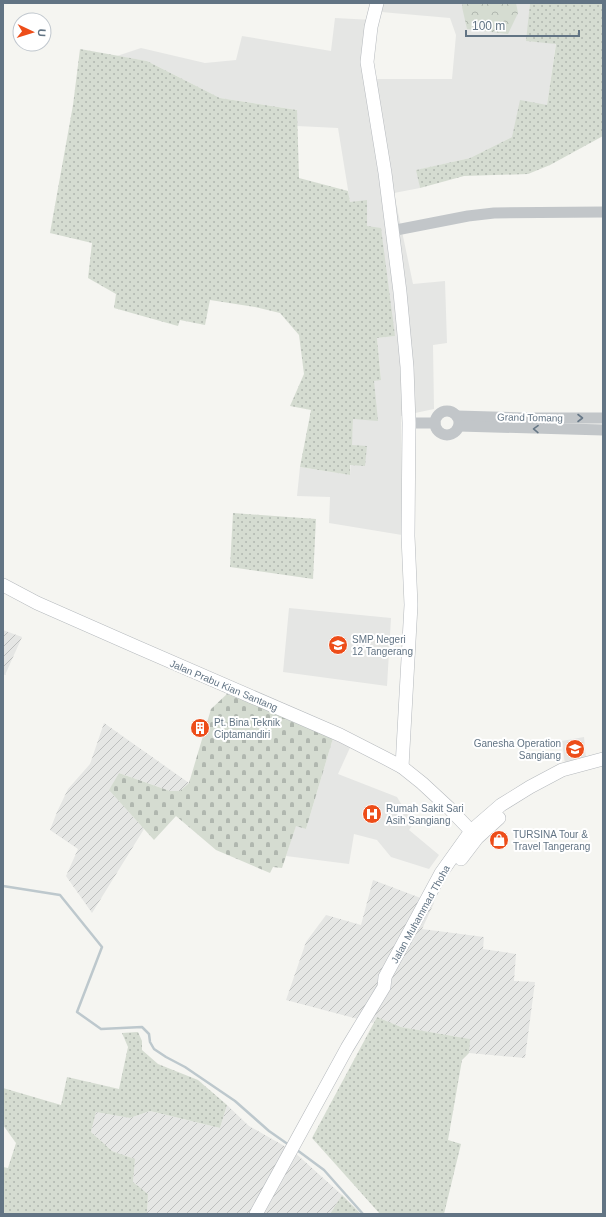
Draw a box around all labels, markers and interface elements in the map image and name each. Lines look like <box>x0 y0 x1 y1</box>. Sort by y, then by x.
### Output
north arrow <box>12 12 52 52</box>
scale bar <box>466 12 579 38</box>
text: 100 m <box>472 19 505 33</box>
text: U <box>36 28 48 37</box>
street label: Grand Tomang <box>497 411 563 424</box>
one-way arrow <box>577 414 583 422</box>
one-way arrow <box>533 424 539 433</box>
school or university icon: SMP Negeri 12 Tangerang <box>327 634 349 656</box>
place label: SMP Negeri 12 Tangerang <box>352 634 413 657</box>
street label: Jalan Prabu Kian Santang <box>168 658 279 713</box>
building icon: Pt. Bina Teknik Ciptamandiri <box>189 717 211 739</box>
place label: Pt. Bina Teknik Ciptamandiri <box>214 717 281 740</box>
place label: Ganesha Operation Sangiang <box>474 738 561 761</box>
school or university icon: Ganesha Operation Sangiang <box>564 738 586 760</box>
hospital icon: Rumah Sakit Sari Asih Sangiang <box>361 803 383 825</box>
place label: Rumah Sakit Sari Asih Sangiang <box>386 803 464 826</box>
shop icon: TURSINA Tour & Travel Tangerang <box>488 829 510 851</box>
place label: TURSINA Tour & Travel Tangerang <box>513 829 590 852</box>
street label: Jalan Muhammad Thoha <box>389 863 452 965</box>

